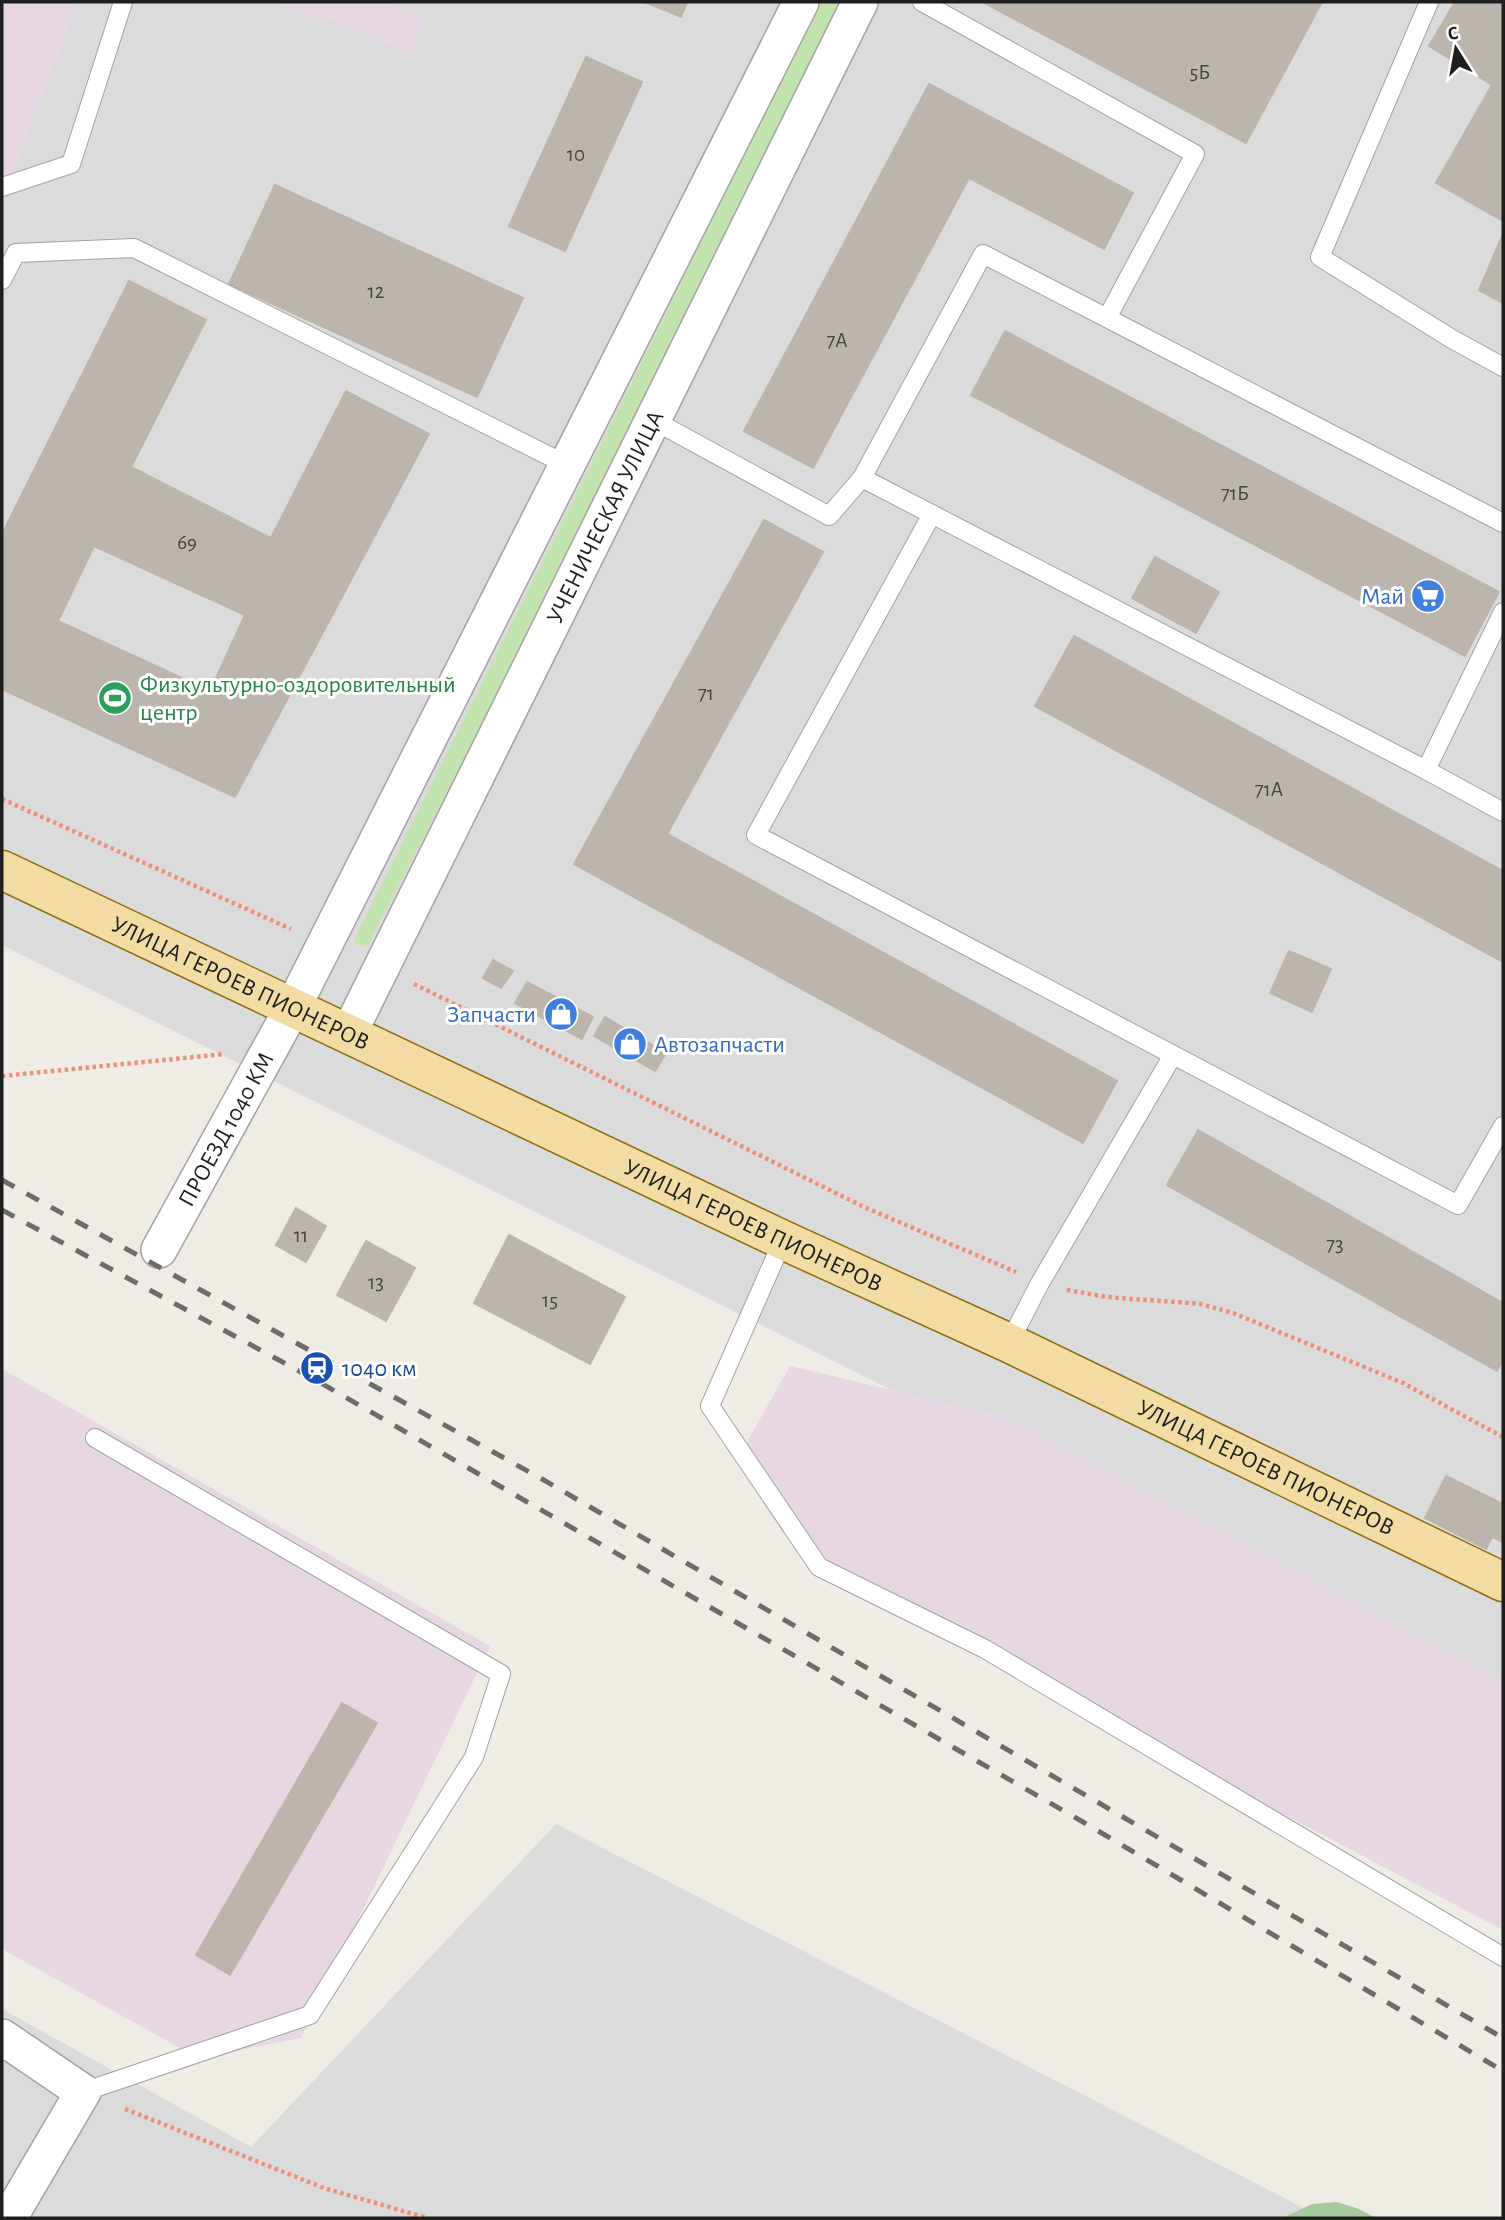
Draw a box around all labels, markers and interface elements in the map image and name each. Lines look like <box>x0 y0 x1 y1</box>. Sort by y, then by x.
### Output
north arrow <box>1421 14 1491 84</box>
text: С <box>1446 23 1460 44</box>
house number: 5Б <box>1190 62 1210 83</box>
house number: 10 <box>567 144 585 165</box>
house number: 12 <box>368 281 384 302</box>
house number: 7А <box>826 330 848 351</box>
street label: УЧЕНИЧЕСКАЯ УЛИЦА <box>543 407 668 628</box>
house number: 71Б <box>1221 483 1249 504</box>
house number: 69 <box>177 532 197 553</box>
supermarket icon: Май <box>1409 577 1447 615</box>
place label: Май <box>1361 585 1404 609</box>
place label: Физкультурно-оздоровительный центр <box>140 673 456 725</box>
sports icon: Физкультурно-оздоровительный центр <box>96 679 134 717</box>
house number: 71 <box>698 683 714 704</box>
house number: 71А <box>1255 779 1283 800</box>
street label: УЛИЦА ГЕРОЕВ ПИОНЕРОВ <box>107 913 373 1055</box>
shop icon: Запчасти <box>542 995 580 1033</box>
place label: Запчасти <box>447 1003 536 1027</box>
shop icon: Автозапчасти <box>611 1025 649 1063</box>
place label: Автозапчасти <box>654 1033 785 1057</box>
street label: ПРОЕЗД 1040 КМ <box>174 1048 279 1211</box>
street label: УЛИЦА ГЕРОЕВ ПИОНЕРОВ <box>620 1155 886 1297</box>
house number: 11 <box>294 1225 308 1246</box>
house number: 73 <box>1326 1234 1344 1255</box>
house number: 13 <box>368 1272 384 1293</box>
house number: 15 <box>542 1290 558 1311</box>
station icon: 1040 км <box>298 1349 336 1387</box>
place label: 1040 км <box>342 1357 417 1381</box>
street label: УЛИЦА ГЕРОЕВ ПИОНЕРОВ <box>1133 1396 1398 1540</box>

